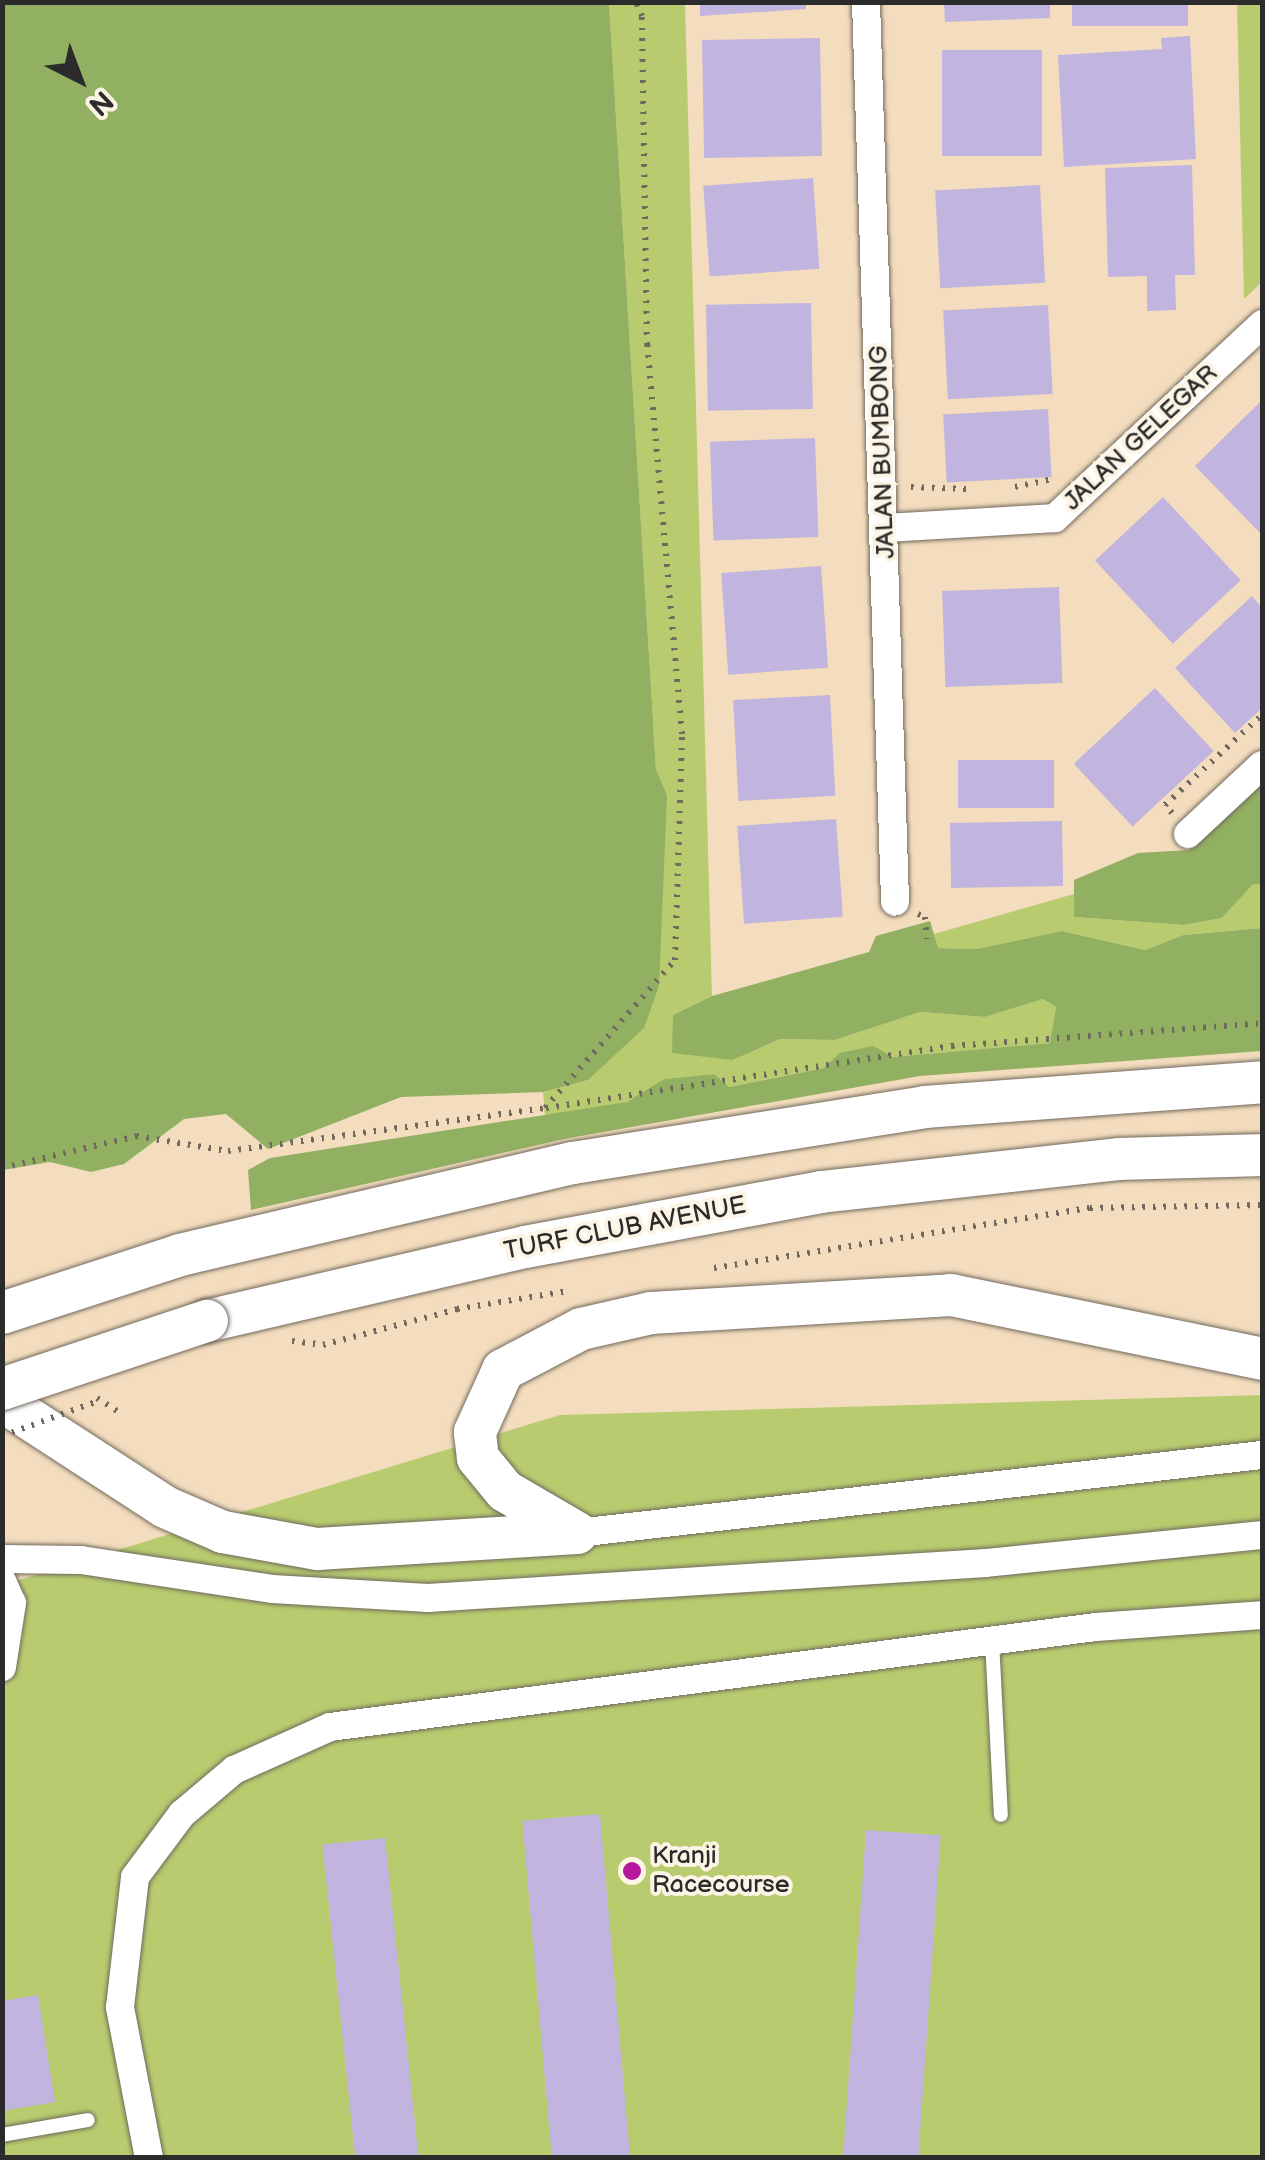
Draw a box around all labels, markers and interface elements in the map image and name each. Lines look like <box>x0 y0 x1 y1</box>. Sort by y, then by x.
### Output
north arrow <box>30 30 130 130</box>
text: N <box>82 83 119 122</box>
street label: JALAN BUMBONG <box>864 345 902 559</box>
street label: JALAN GELEGAR <box>1058 359 1224 517</box>
street label: TURF CLUB AVENUE <box>502 1191 748 1267</box>
place label: Kranji Racecourse <box>652 1842 789 1901</box>
marker: Kranji Racecourse <box>621 1860 643 1882</box>

